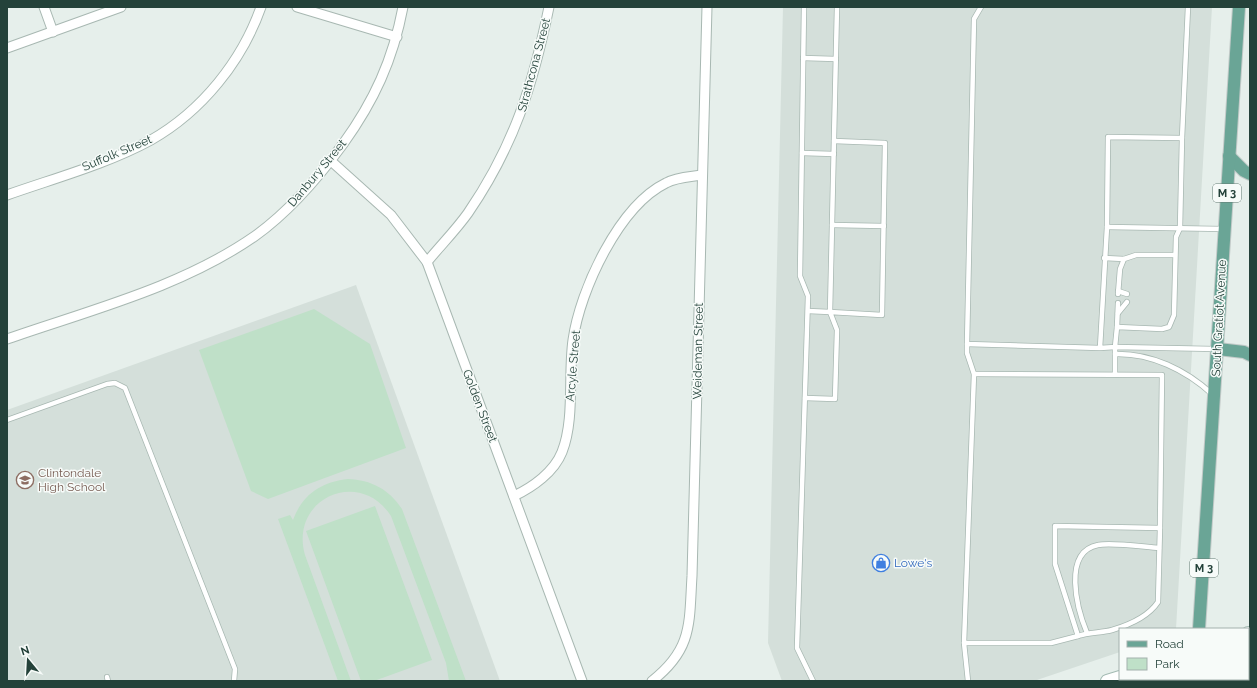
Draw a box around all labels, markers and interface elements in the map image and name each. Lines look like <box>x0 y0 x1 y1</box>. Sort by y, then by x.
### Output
street label: Strathcona Street <box>515 17 553 113</box>
street label: Suffolk Street <box>80 132 154 174</box>
street label: Danbury Street <box>285 137 349 209</box>
road number: M 3 <box>1213 184 1241 202</box>
street label: South Gratiot Avenue <box>1209 259 1229 377</box>
street label: Weideman Street <box>690 302 706 400</box>
street label: Arcyle Street <box>563 330 583 402</box>
street label: Golden Street <box>460 368 500 444</box>
place label: Clintondale High School <box>38 466 106 494</box>
school or university icon: Clintondale High School <box>15 470 35 490</box>
shop icon: Lowe's <box>871 553 891 573</box>
place label: Lowe's <box>894 556 932 570</box>
road number: M 3 <box>1190 559 1218 577</box>
legend <box>1119 628 1249 680</box>
text: Road <box>1155 637 1184 651</box>
north arrow <box>8 640 48 680</box>
text: N <box>19 643 31 658</box>
text: Park <box>1155 657 1180 671</box>

